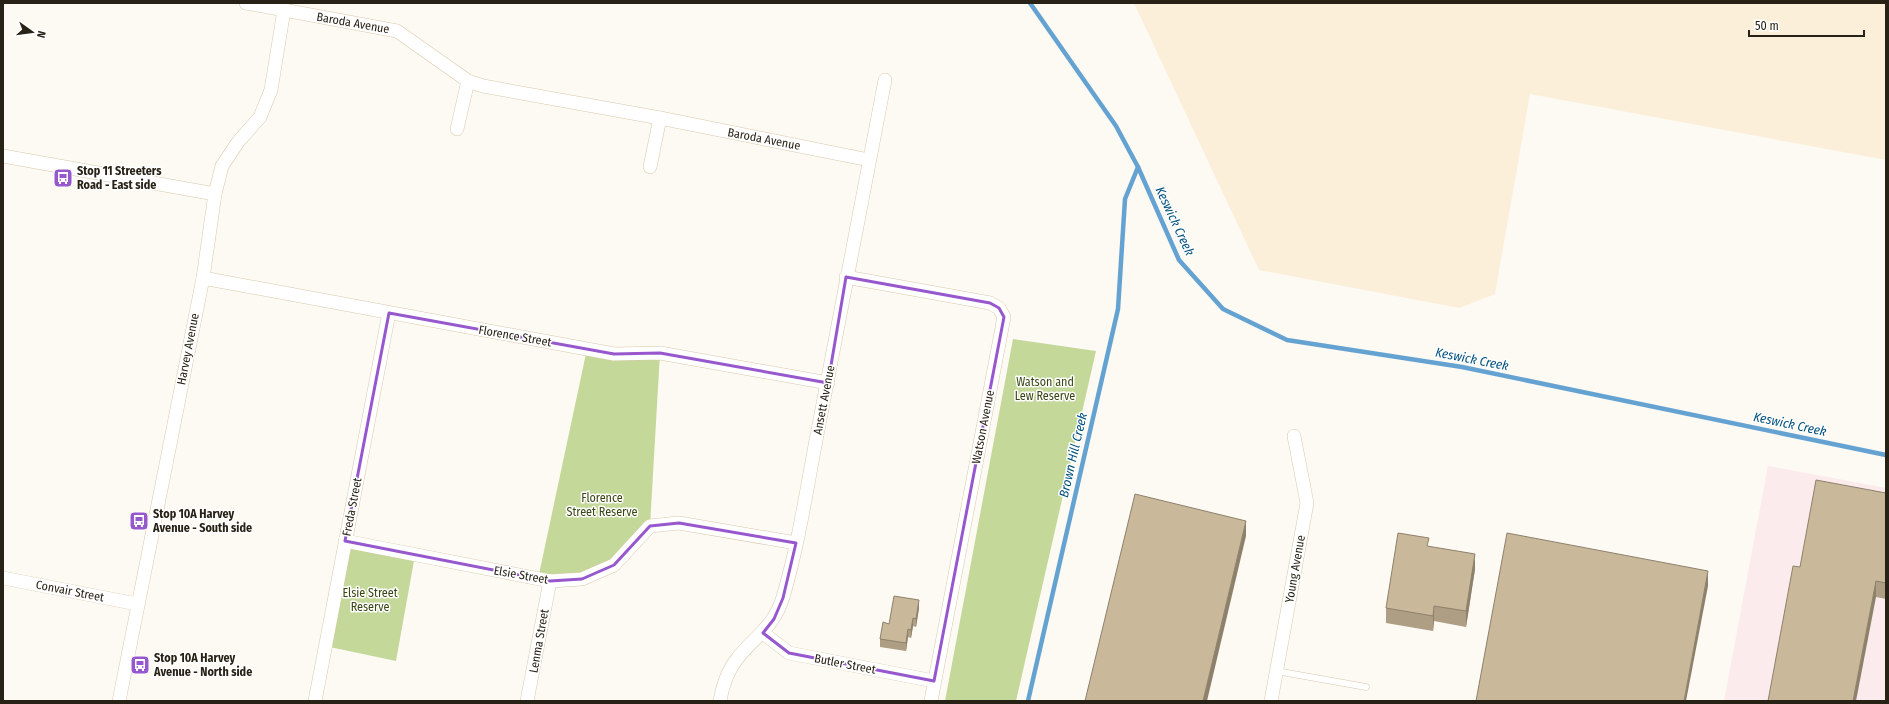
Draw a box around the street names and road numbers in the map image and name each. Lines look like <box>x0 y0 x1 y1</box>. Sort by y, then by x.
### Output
street label: Baroda Avenue <box>315 10 391 36</box>
street label: Baroda Avenue <box>726 125 802 153</box>
street label: Harvey Avenue <box>174 312 202 386</box>
street label: Florence Street <box>477 323 553 349</box>
street label: Ansett Avenue <box>810 364 838 436</box>
street label: Watson Avenue <box>969 389 997 465</box>
street label: Freda Street <box>339 477 365 537</box>
street label: Young Avenue <box>1282 534 1308 604</box>
street label: Elsie Street <box>493 563 549 587</box>
street label: Convair Street <box>35 578 105 604</box>
street label: Lenma Street <box>526 608 552 674</box>
street label: Butler Street <box>813 651 877 677</box>

